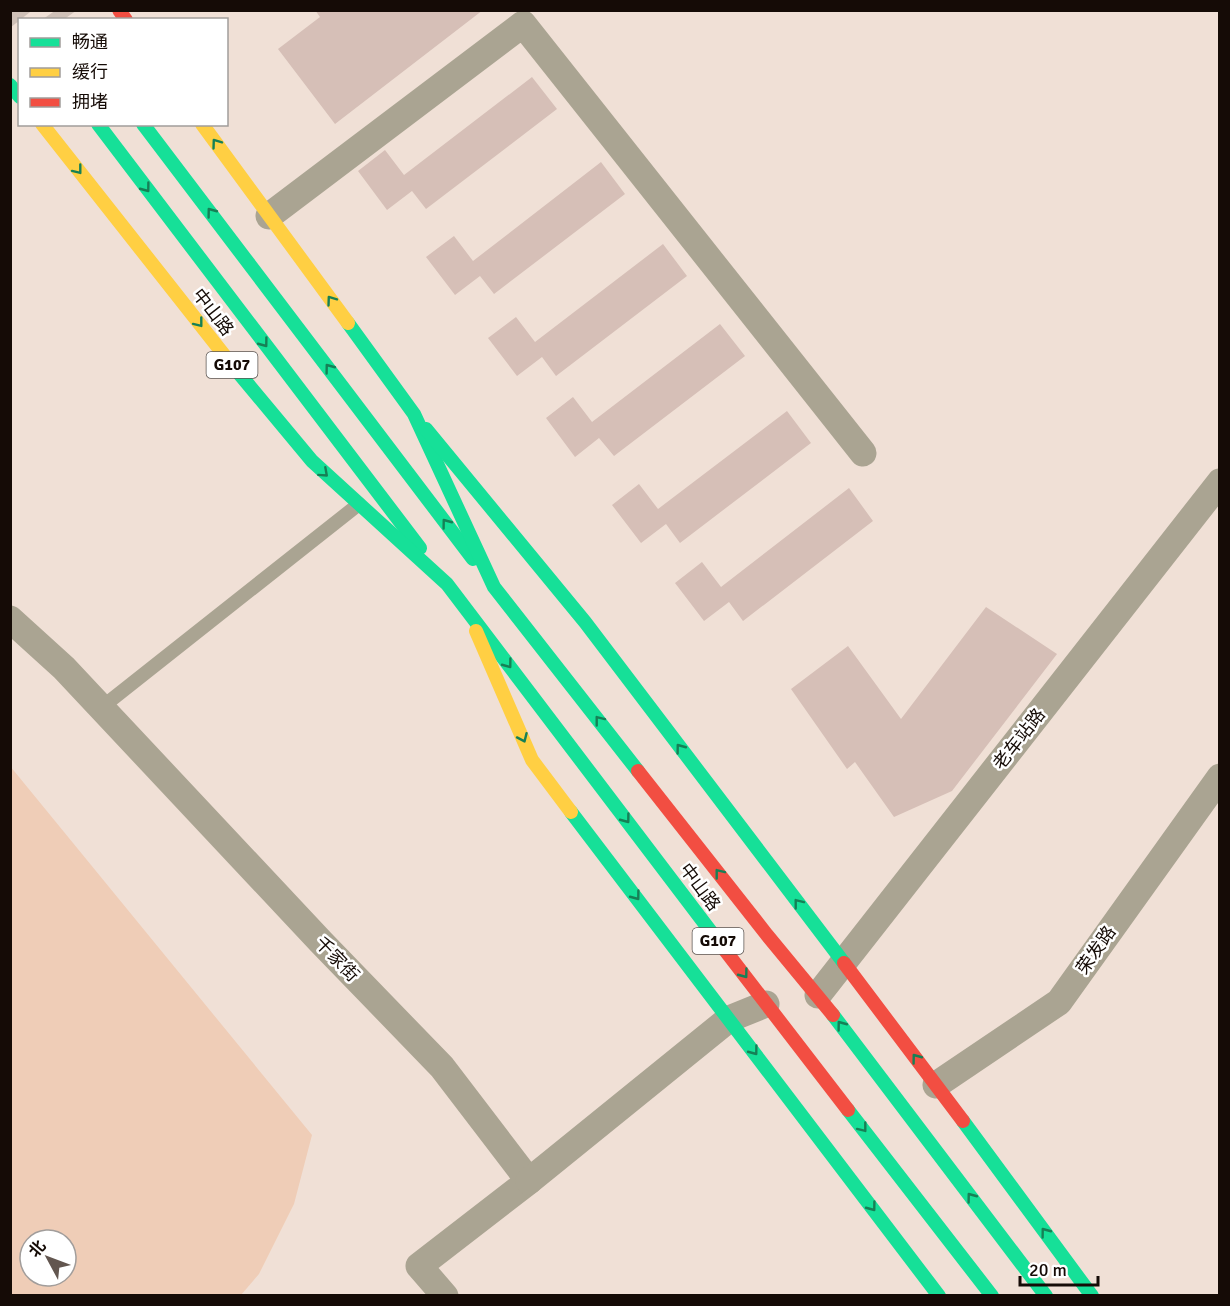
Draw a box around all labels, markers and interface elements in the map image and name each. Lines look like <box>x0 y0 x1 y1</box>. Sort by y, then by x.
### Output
legend <box>18 18 228 126</box>
text: 畅通 <box>72 31 108 53</box>
text: 缓行 <box>72 61 108 83</box>
text: 拥堵 <box>72 91 108 113</box>
one-way arrow <box>212 138 223 149</box>
one-way arrow <box>70 164 81 175</box>
one-way arrow <box>139 181 150 192</box>
one-way arrow <box>207 208 218 219</box>
street label: 中山路 <box>188 284 238 340</box>
one-way arrow <box>327 296 338 307</box>
one-way arrow <box>191 317 202 328</box>
one-way arrow <box>257 336 268 347</box>
road number: G107 <box>206 352 258 378</box>
one-way arrow <box>325 363 336 374</box>
one-way arrow <box>317 466 328 477</box>
one-way arrow <box>443 519 454 530</box>
one-way arrow <box>500 657 511 668</box>
street label: 老车站路 <box>988 704 1050 774</box>
one-way arrow <box>595 715 606 726</box>
one-way arrow <box>515 732 527 743</box>
one-way arrow <box>676 744 687 755</box>
one-way arrow <box>618 812 629 823</box>
street label: 中山路 <box>675 859 725 915</box>
one-way arrow <box>715 869 726 880</box>
one-way arrow <box>628 890 639 901</box>
one-way arrow <box>794 899 805 910</box>
street label: 荣发路 <box>1072 922 1120 978</box>
road number: G107 <box>692 928 744 954</box>
street label: 千家街 <box>310 932 364 986</box>
one-way arrow <box>736 967 747 978</box>
one-way arrow <box>837 1021 848 1032</box>
one-way arrow <box>746 1045 757 1056</box>
one-way arrow <box>913 1054 924 1065</box>
one-way arrow <box>855 1122 866 1133</box>
one-way arrow <box>968 1193 979 1204</box>
one-way arrow <box>865 1200 876 1211</box>
one-way arrow <box>1041 1227 1052 1238</box>
north arrow <box>18 1228 78 1288</box>
text: 北 <box>25 1236 50 1261</box>
scale bar <box>1020 1249 1098 1287</box>
text: 20 m <box>1029 1259 1067 1281</box>

